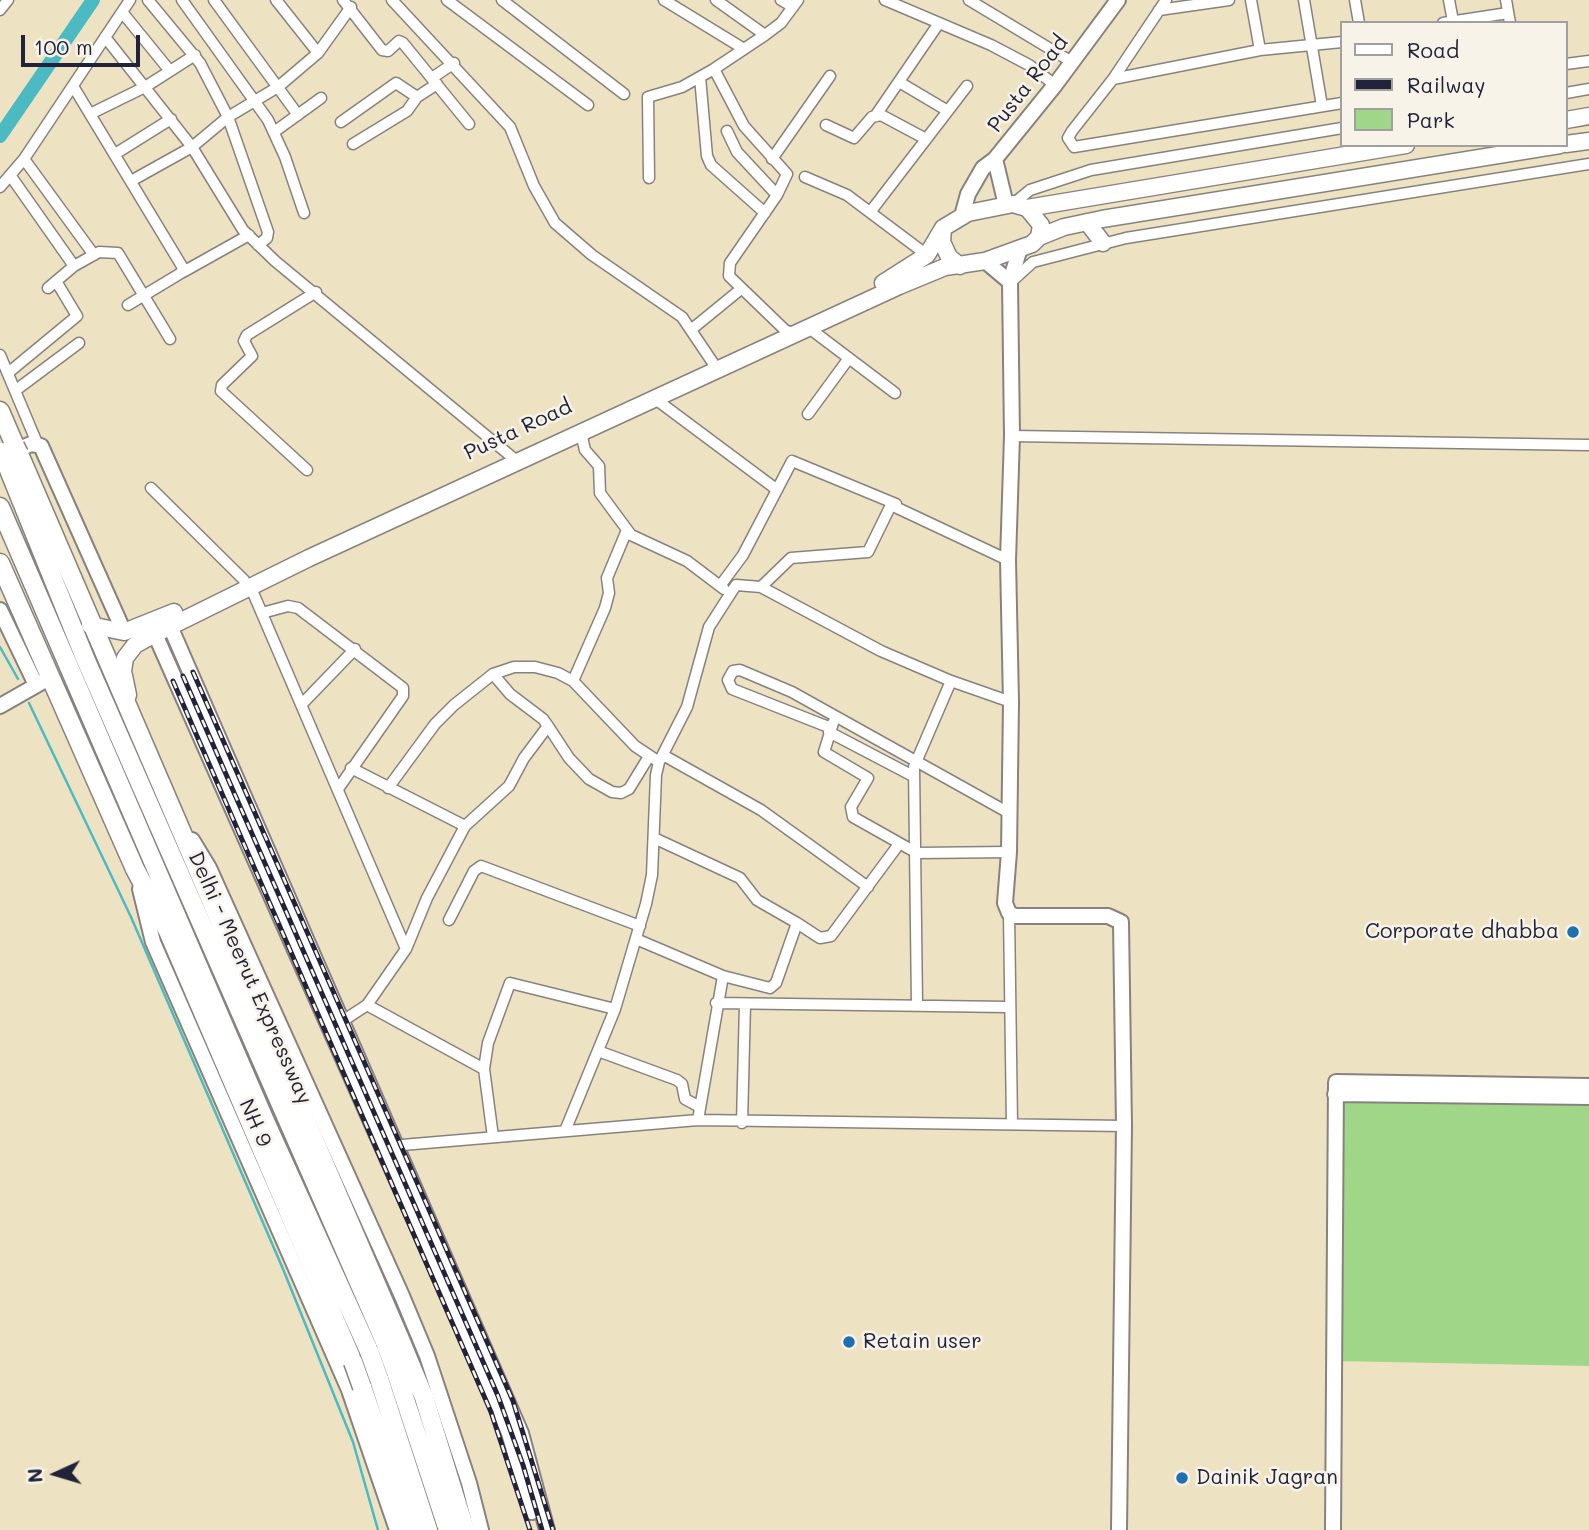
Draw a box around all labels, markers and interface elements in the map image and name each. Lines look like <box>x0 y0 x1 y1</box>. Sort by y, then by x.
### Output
scale bar <box>24 21 144 65</box>
legend <box>1340 21 1568 147</box>
street label: Pusta Road <box>982 31 1074 137</box>
text: 100 m <box>34 33 93 60</box>
text: Road <box>1407 36 1459 63</box>
text: Railway <box>1407 71 1486 98</box>
text: Park <box>1407 106 1455 133</box>
street label: Pusta Road <box>460 394 576 466</box>
street label: Delhi - Meerut Expressway <box>183 848 317 1108</box>
place label: Corporate dhabba <box>1365 919 1559 945</box>
marker: Corporate dhabba <box>1565 924 1581 940</box>
street label: NH 9 <box>233 1095 277 1151</box>
place label: Retain user <box>863 1329 982 1355</box>
marker: Retain user <box>841 1334 857 1350</box>
north arrow <box>21 1439 91 1509</box>
place label: Dainik Jagran <box>1196 1465 1338 1491</box>
text: N <box>22 1467 48 1484</box>
marker: Dainik Jagran <box>1174 1470 1190 1486</box>

